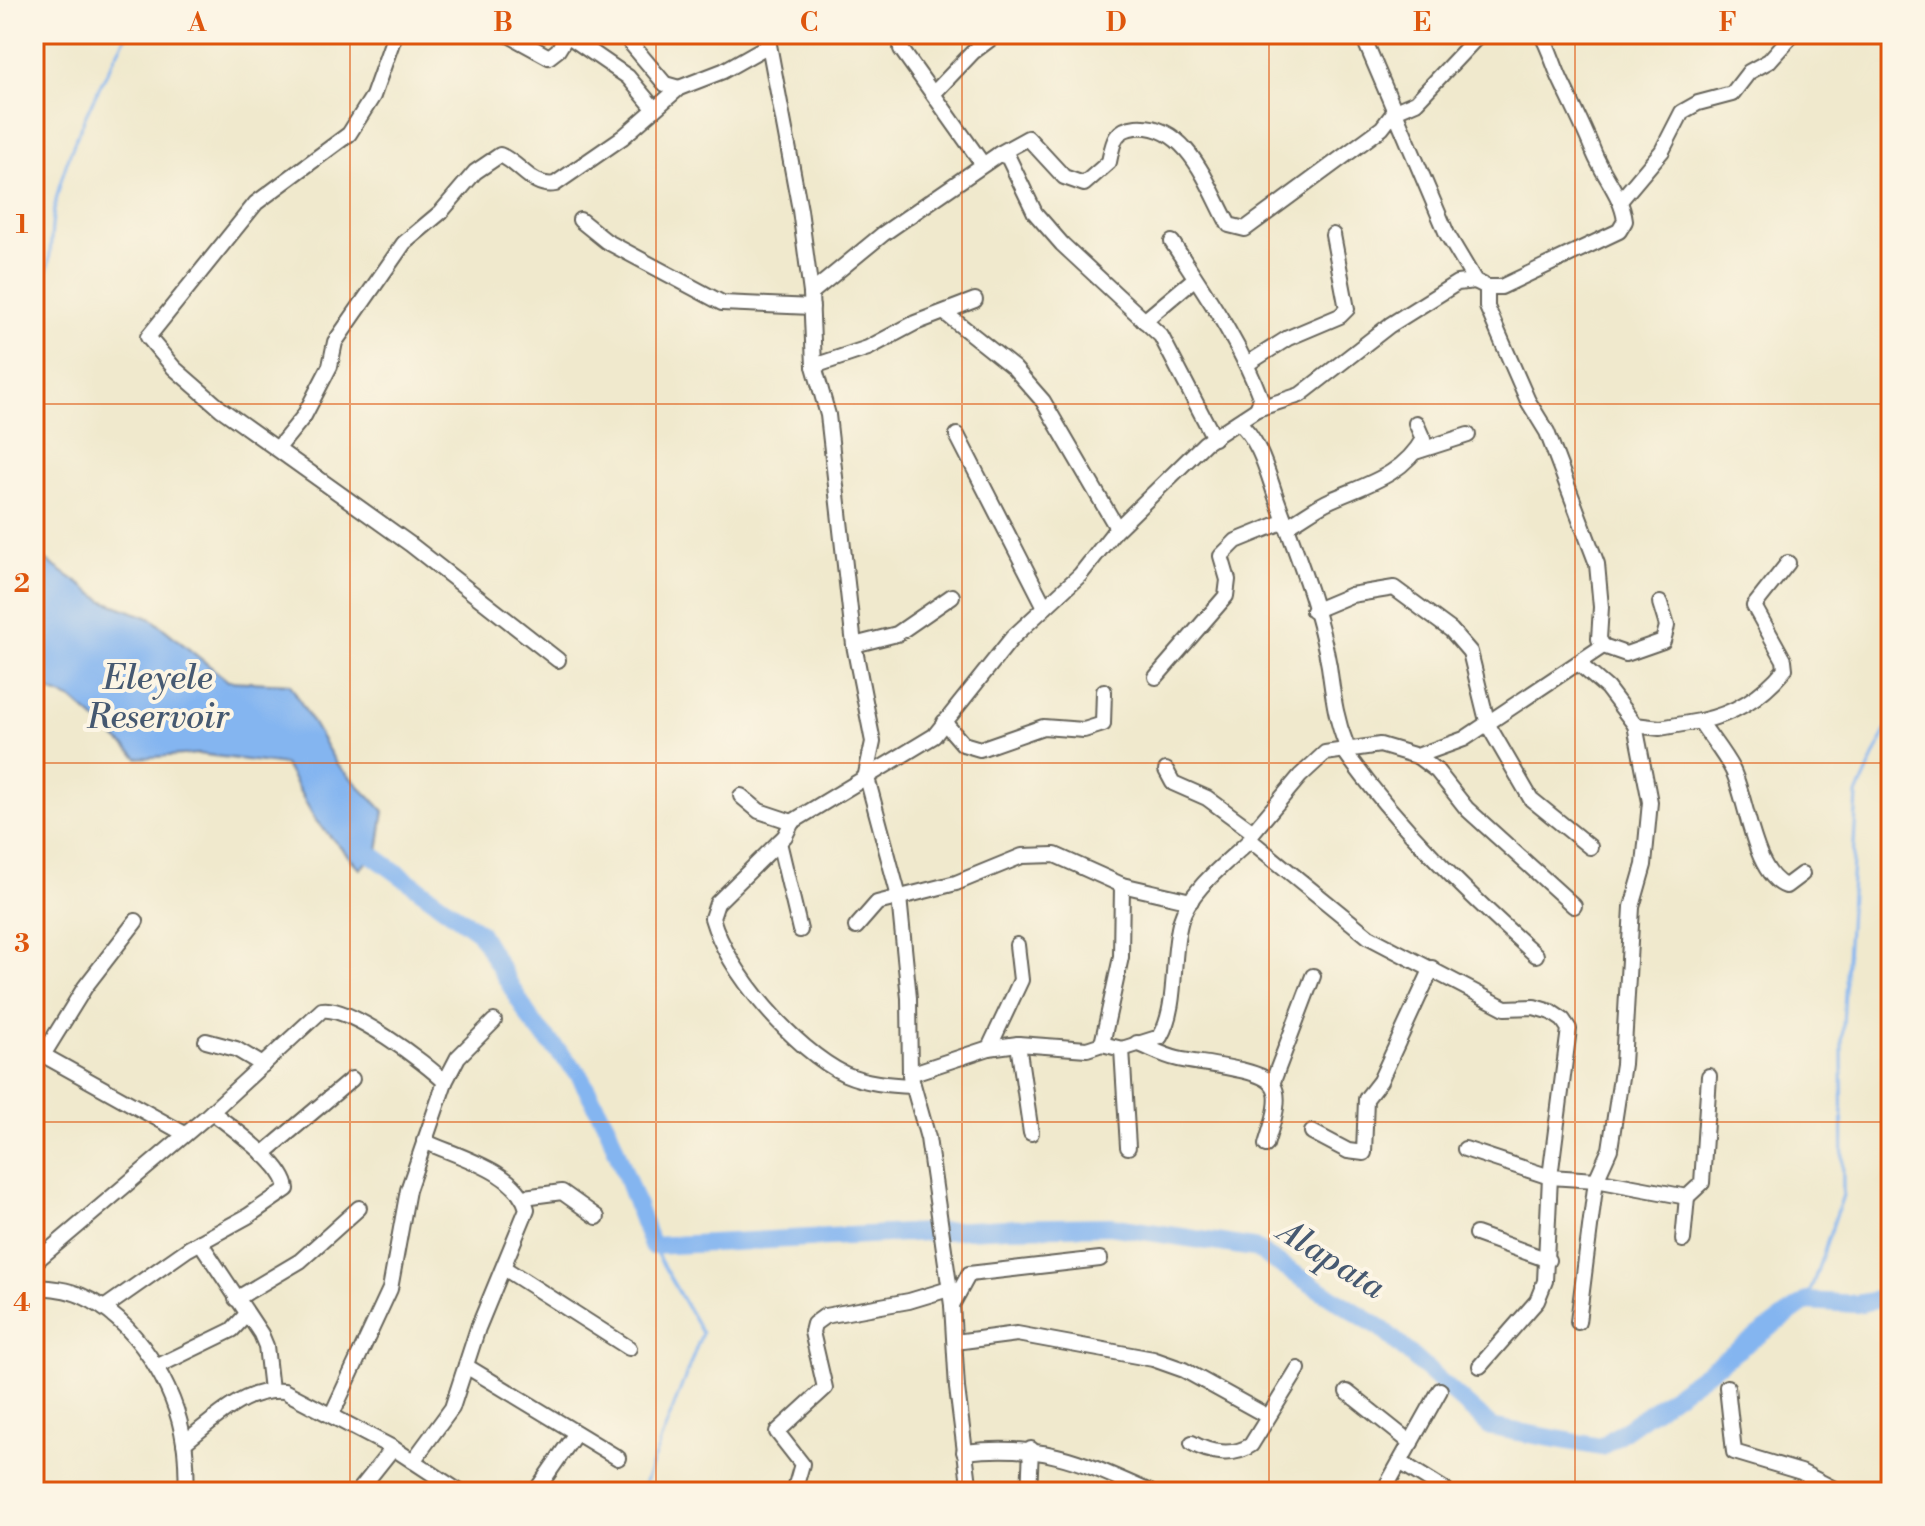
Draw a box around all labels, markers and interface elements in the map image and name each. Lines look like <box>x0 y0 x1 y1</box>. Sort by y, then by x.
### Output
text: A <box>187 7 207 39</box>
text: B <box>493 7 513 39</box>
text: C <box>800 7 818 39</box>
text: D <box>1106 7 1126 39</box>
text: E <box>1413 7 1431 39</box>
text: F <box>1719 7 1737 39</box>
text: 1 <box>16 209 29 241</box>
text: 2 <box>14 568 30 600</box>
water label: Eleyele Reservoir <box>86 658 230 739</box>
text: 3 <box>14 928 30 960</box>
water label: Alapata <box>1266 1209 1392 1309</box>
text: 4 <box>13 1287 31 1319</box>

